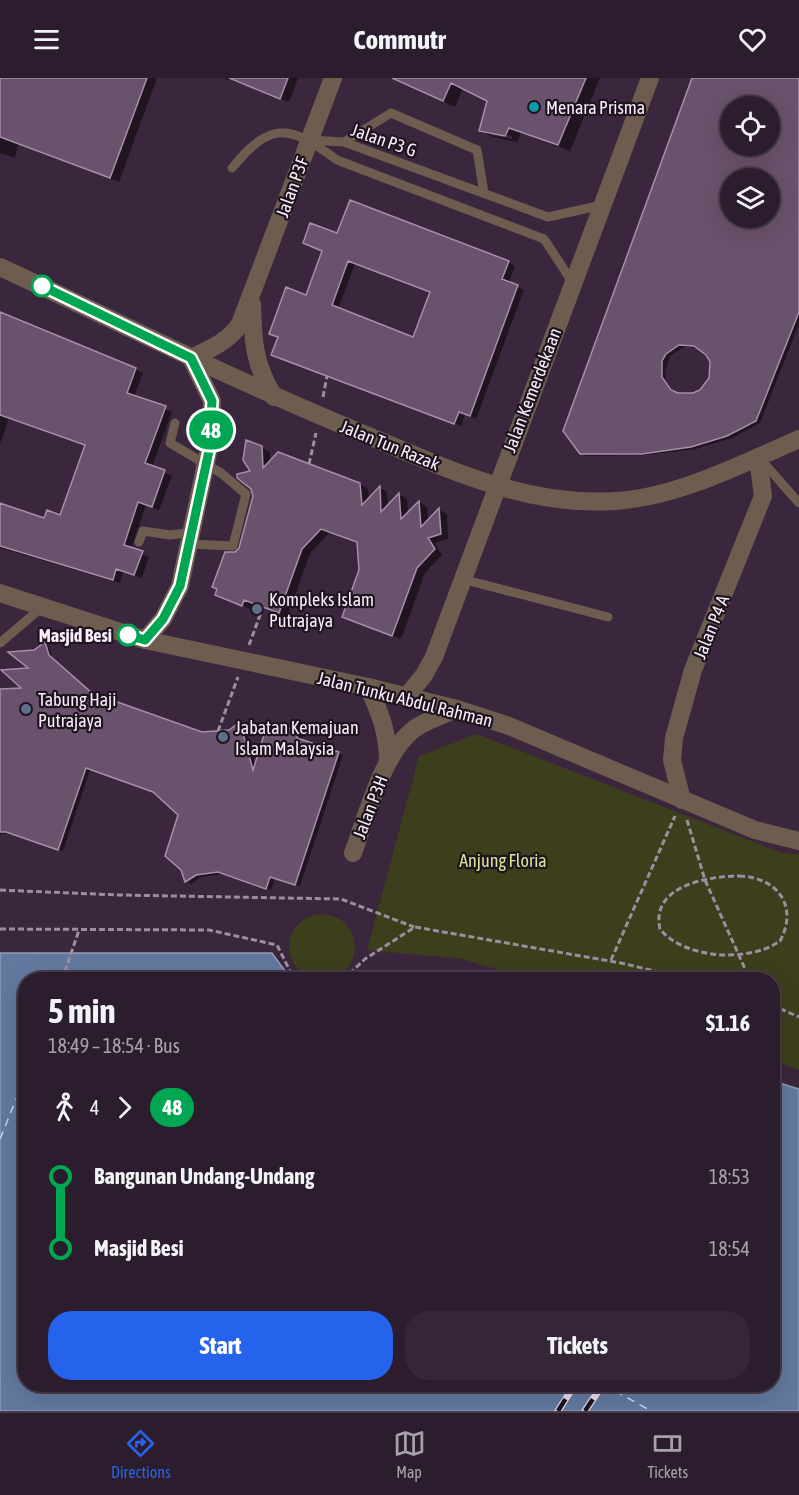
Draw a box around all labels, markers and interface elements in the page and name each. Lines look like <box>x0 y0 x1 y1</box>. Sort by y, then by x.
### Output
icon: menu <box>30 23 63 56</box>
icon: heart <box>736 23 769 56</box>
text: Commutr <box>353 24 446 55</box>
map controls <box>720 96 780 228</box>
button: locate <box>720 96 780 156</box>
place label: Menara Prisma <box>546 97 645 118</box>
marker: Menara Prisma <box>527 100 541 114</box>
street label: Jalan P3 G <box>349 119 419 161</box>
street label: Jalan P3F <box>271 153 313 220</box>
button: layers <box>720 168 780 228</box>
unlabelled marker <box>31 275 53 297</box>
street label: Jalan Kemerdekaan <box>499 325 565 455</box>
line badge: 48 <box>184 410 238 450</box>
street label: Jalan Tun Razak <box>337 416 443 475</box>
text: 48 <box>201 418 221 442</box>
place label: Kompleks Islam Putrajaya <box>269 589 374 631</box>
street label: Jalan P4 A <box>689 592 733 662</box>
marker: Kompleks Islam Putrajaya <box>250 602 264 616</box>
marker: Masjid Besi <box>117 624 139 646</box>
place label: Masjid Besi <box>39 625 112 646</box>
street label: Jalan Tunku Abdul Rahman <box>315 667 495 731</box>
place label: Tabung Haji Putrajaya <box>38 689 116 731</box>
marker: Tabung Haji Putrajaya <box>19 702 33 716</box>
place label: Jabatan Kemajuan Islam Malaysia <box>235 717 359 759</box>
marker: Jabatan Kemajuan Islam Malaysia <box>216 730 230 744</box>
street label: Jalan P3H <box>348 772 392 842</box>
park label: Anjung Floria <box>459 850 547 871</box>
text: 5 min <box>48 992 115 1030</box>
text: $1.16 <box>706 1010 750 1036</box>
text: 18:49 – 18:54 · Bus <box>48 1034 180 1057</box>
icon: walk <box>48 1091 81 1124</box>
icon: forward <box>108 1091 141 1124</box>
text: 48 <box>162 1095 182 1119</box>
text: 4 <box>90 1096 99 1119</box>
text: Bangunan Undang-Undang <box>94 1163 314 1189</box>
text: 18:53 <box>709 1165 750 1188</box>
text: Masjid Besi <box>94 1235 184 1261</box>
text: 18:54 <box>709 1237 750 1260</box>
button: Start <box>48 1311 393 1380</box>
button: Tickets <box>405 1311 750 1380</box>
tab: Directions <box>111 1427 171 1481</box>
tab: Map <box>393 1427 426 1481</box>
tab: Tickets <box>647 1427 688 1481</box>

